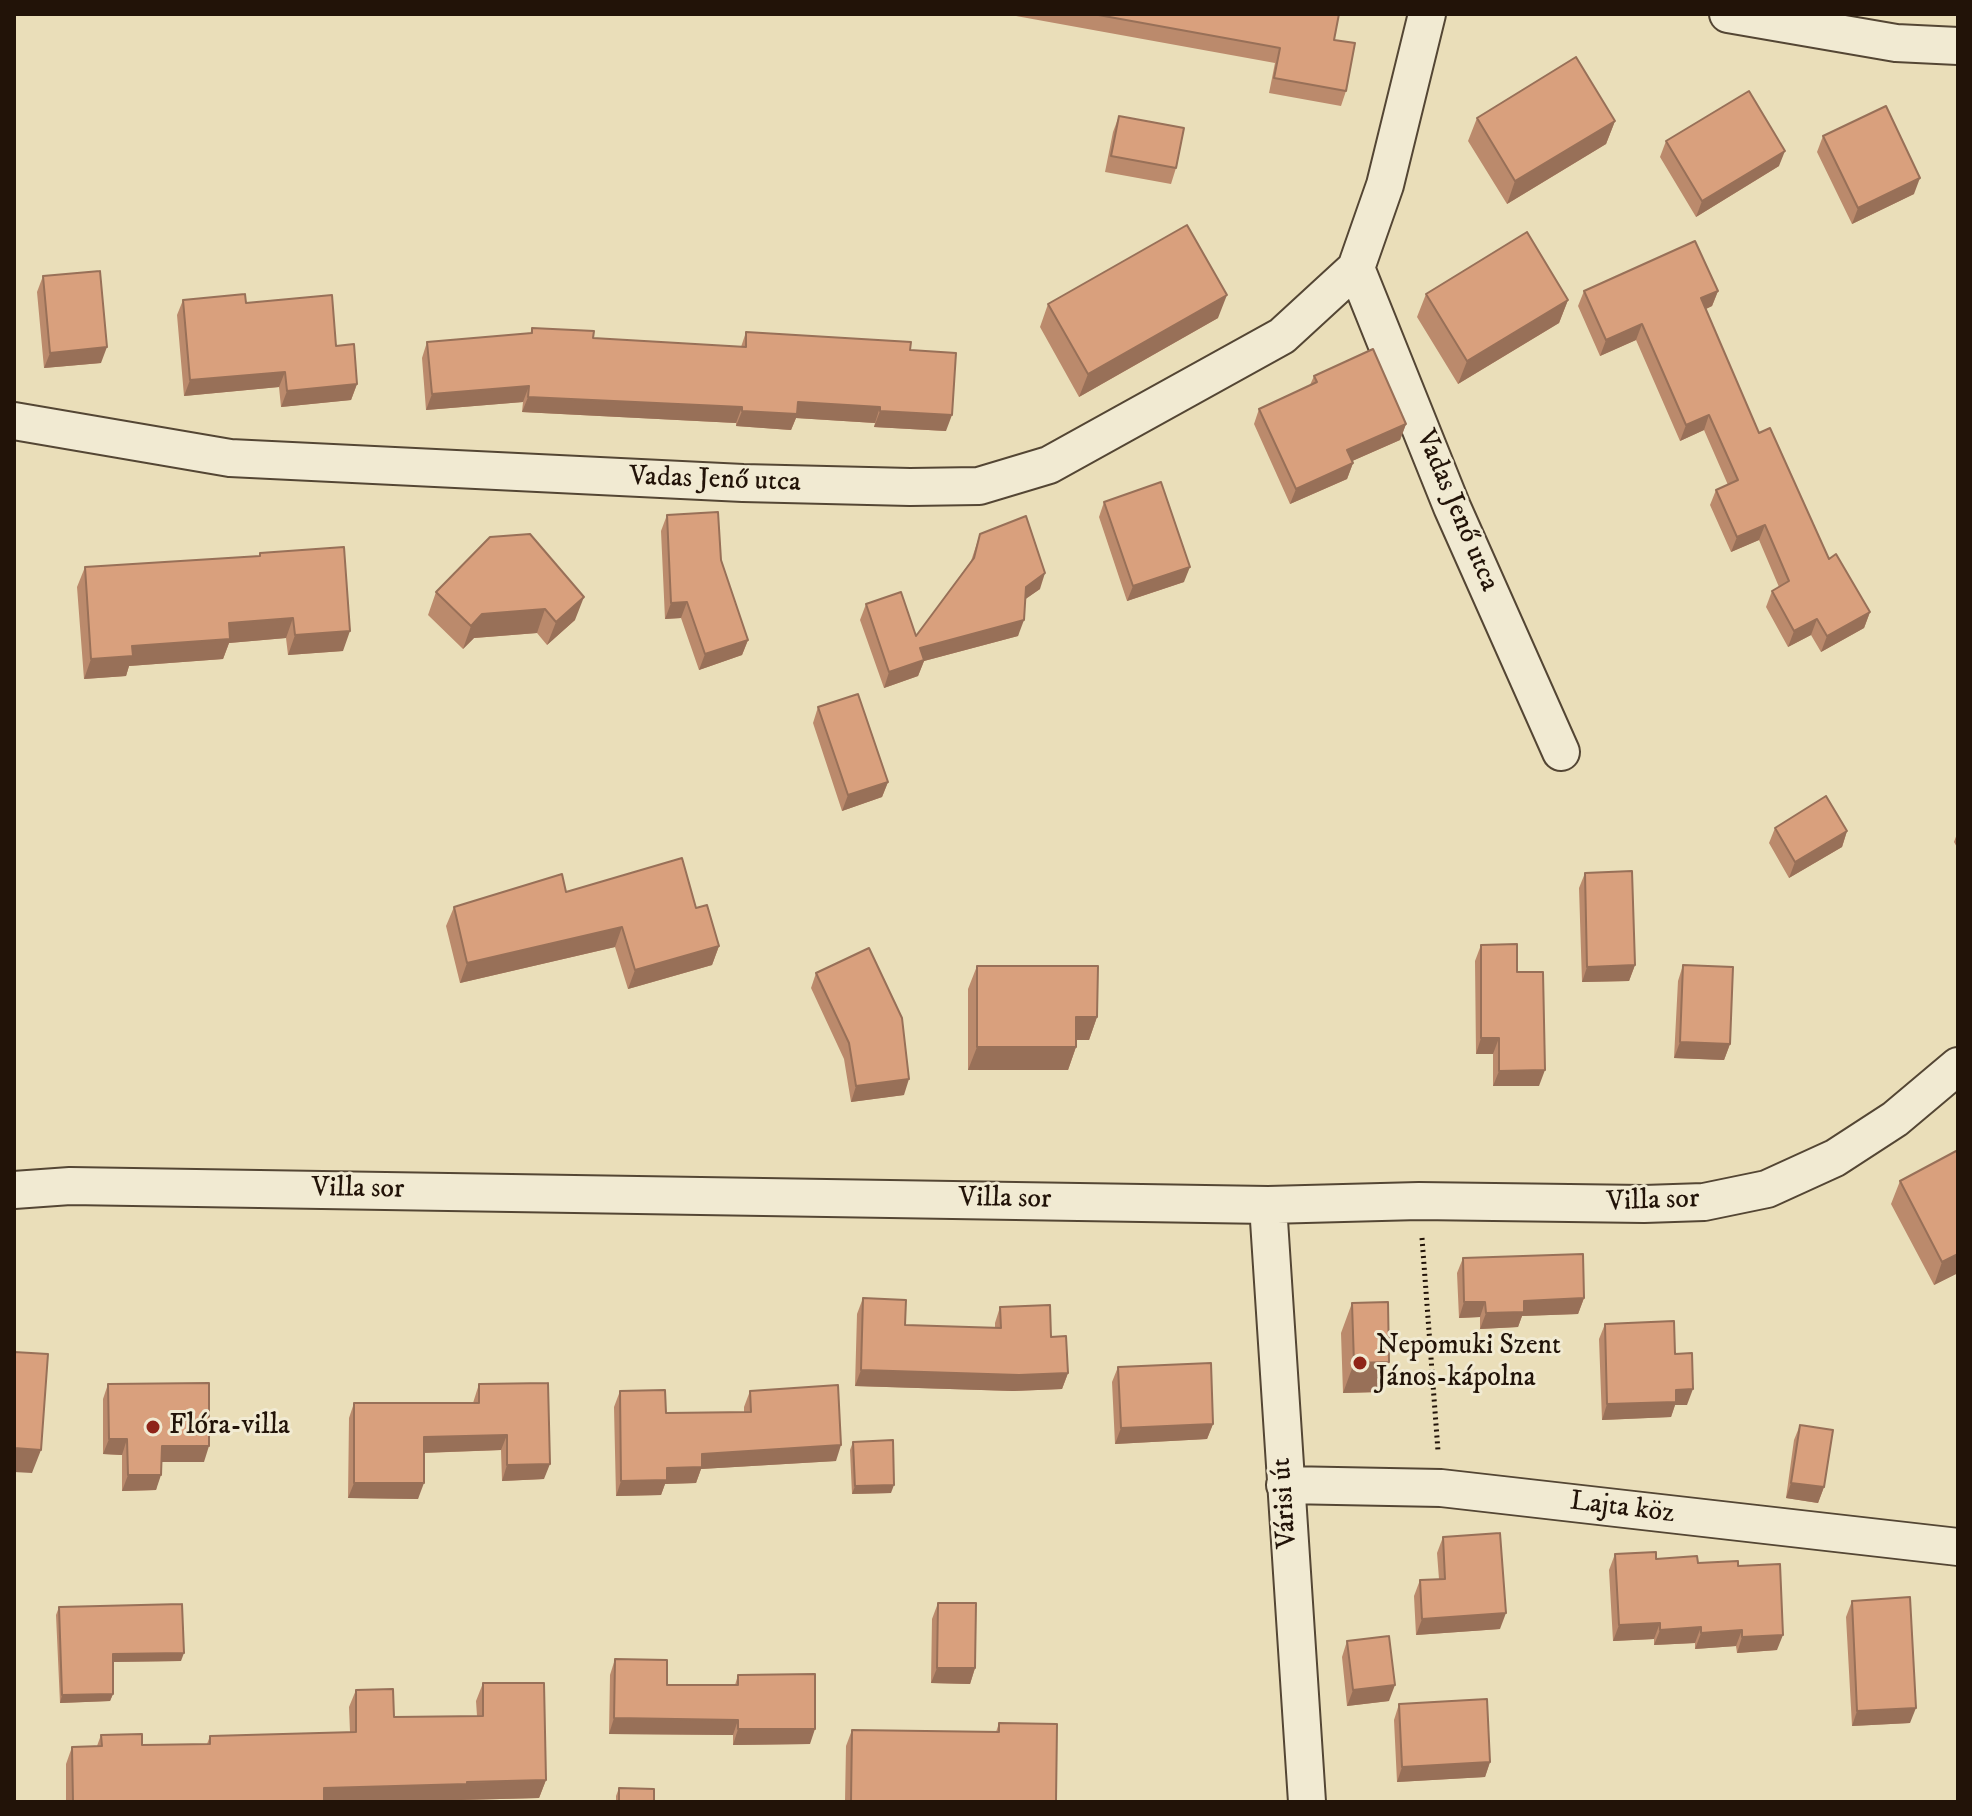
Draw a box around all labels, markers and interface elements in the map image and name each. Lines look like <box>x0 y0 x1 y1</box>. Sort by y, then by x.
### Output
street label: Vadas Jenő utca <box>1407 425 1505 597</box>
street label: Vadas Jenő utca <box>628 461 802 501</box>
street label: Villa sor <box>311 1172 405 1208</box>
street label: Villa sor <box>958 1182 1052 1218</box>
street label: Villa sor <box>1606 1184 1700 1220</box>
place label: Nepomuki Szent János-kápolna <box>1376 1330 1561 1396</box>
marker: Nepomuki Szent János-kápolna <box>1351 1354 1369 1372</box>
place label: Flóra-villa <box>169 1410 290 1444</box>
marker: Flóra-villa <box>144 1418 162 1436</box>
street label: Várisi út <box>1266 1457 1306 1549</box>
street label: Lajta köz <box>1568 1486 1676 1532</box>

